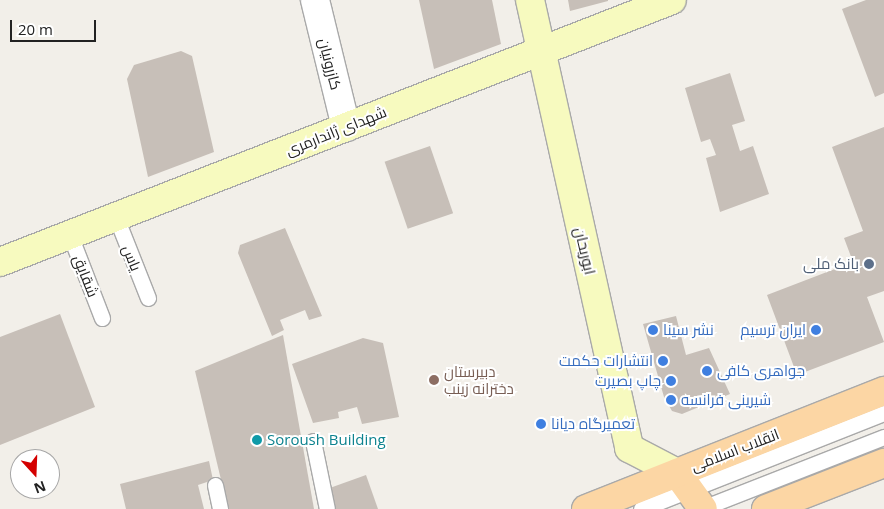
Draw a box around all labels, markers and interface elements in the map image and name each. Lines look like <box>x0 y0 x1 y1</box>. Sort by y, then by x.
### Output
scale bar <box>12 10 99 42</box>
text: 20 m <box>18 19 53 39</box>
street label: کازرونیان <box>315 36 345 92</box>
street label: شهدای ژاندارمری <box>283 103 389 159</box>
street label: ابوریحان <box>571 226 599 276</box>
street label: یاس <box>119 242 145 274</box>
street label: شقایق <box>70 252 102 300</box>
place label: بانک ملی <box>803 255 859 273</box>
marker: بانک ملی <box>863 258 875 270</box>
place label: نشر سینا <box>663 321 714 339</box>
place label: ایران ترسیم <box>740 321 806 339</box>
marker: نشر سینا <box>647 324 659 336</box>
marker: ایران ترسیم <box>810 324 822 336</box>
place label: انتشارات حکمت <box>559 352 653 370</box>
marker: انتشارات حکمت <box>657 355 669 367</box>
place label: دبیرستان دخترانه زینب <box>444 362 514 397</box>
place label: جواهری کافی <box>717 362 805 380</box>
marker: جواهری کافی <box>701 365 713 377</box>
place label: چاپ بصیرت <box>595 372 661 390</box>
marker: دبیرستان دخترانه زینب <box>428 374 440 386</box>
marker: چاپ بصیرت <box>665 375 677 387</box>
place label: شیرینی فرانسه <box>681 391 771 409</box>
marker: شیرینی فرانسه <box>665 394 677 406</box>
place label: تعمیرگاه دیانا <box>551 415 635 433</box>
marker: تعمیرگاه دیانا <box>535 418 547 430</box>
street label: انقلاب اسلامی <box>688 425 782 475</box>
place label: Soroush Building <box>267 431 386 449</box>
marker: Soroush Building <box>251 434 263 446</box>
north arrow <box>10 449 60 499</box>
text: N <box>31 477 49 498</box>

